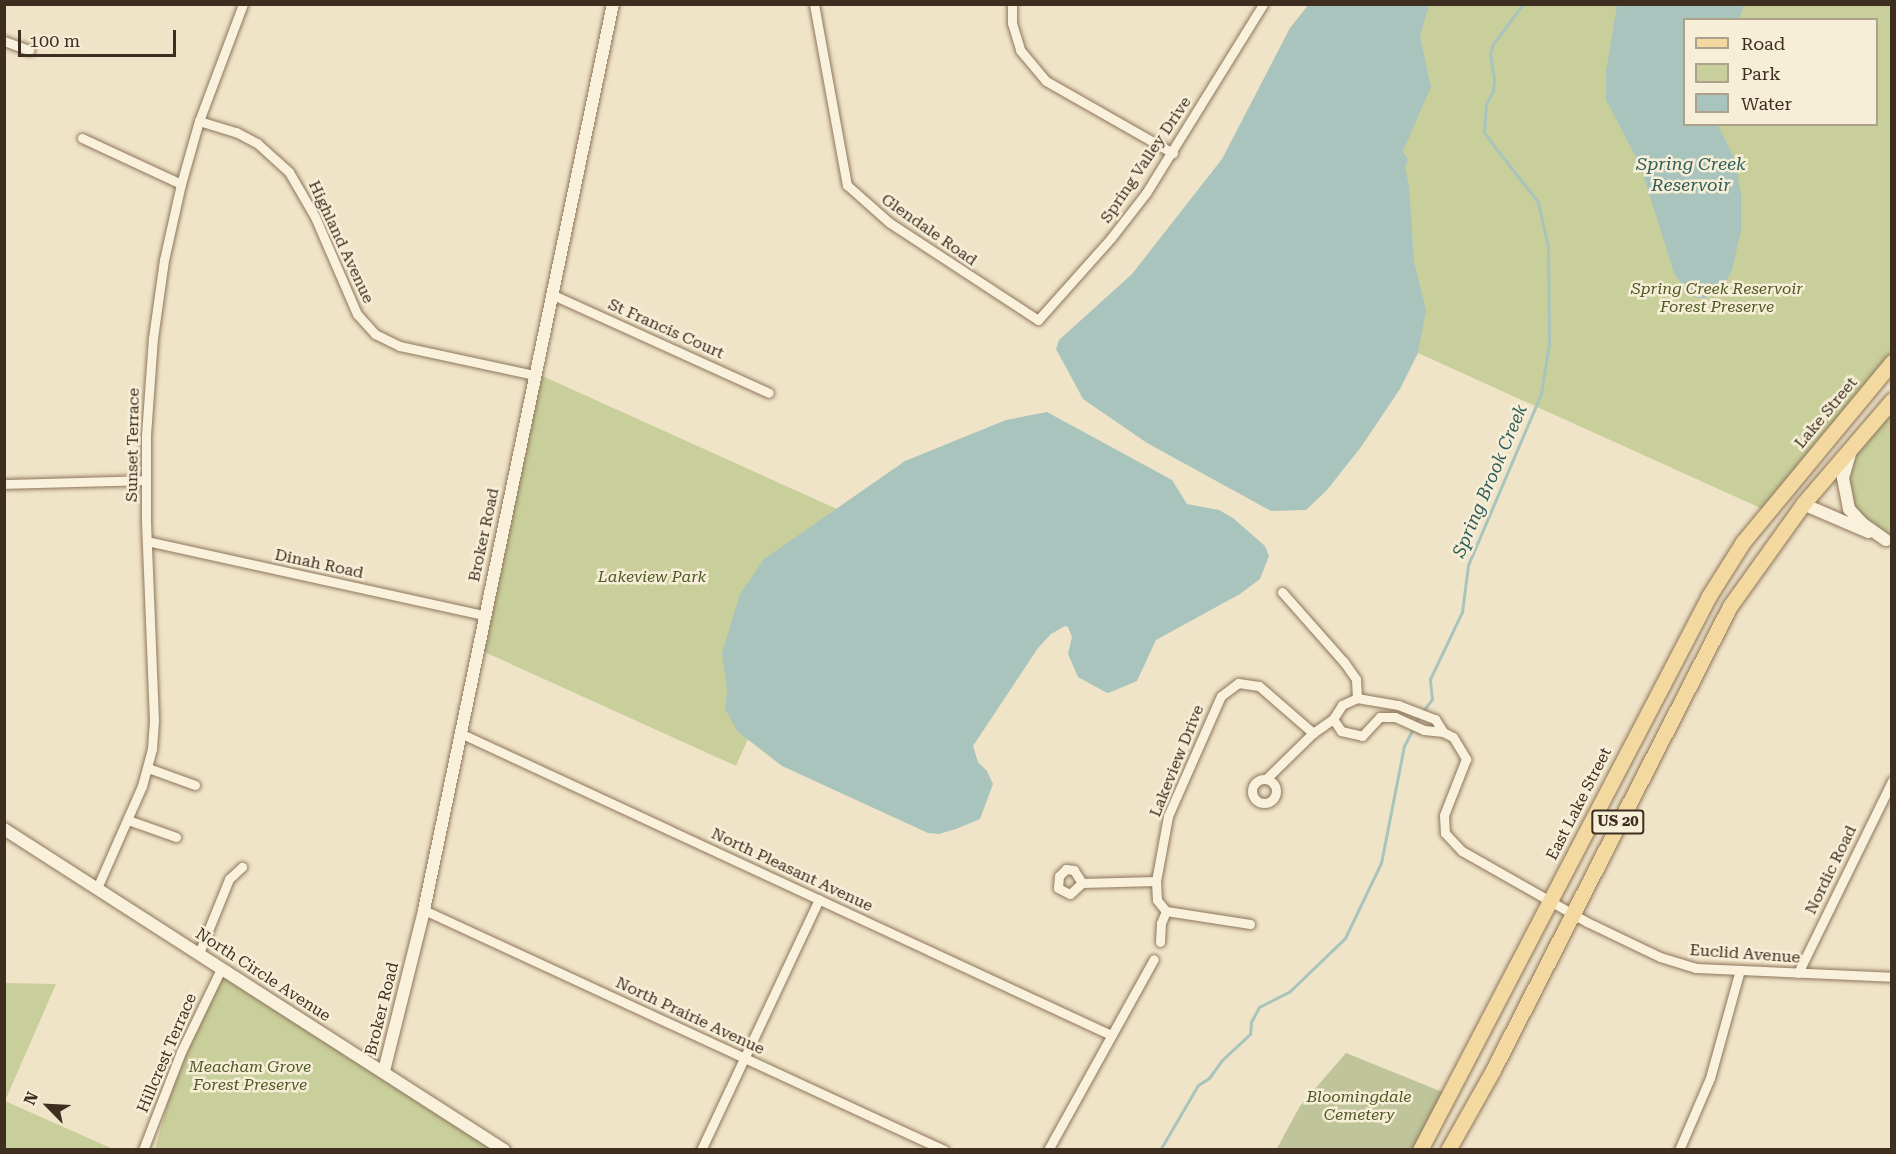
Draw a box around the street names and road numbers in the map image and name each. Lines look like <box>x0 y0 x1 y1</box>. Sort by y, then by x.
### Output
street label: Spring Valley Drive <box>1097 93 1195 227</box>
street label: Highland Avenue <box>304 178 378 306</box>
street label: Glendale Road <box>877 190 981 270</box>
street label: St Francis Court <box>605 295 727 363</box>
street label: Lake Street <box>1791 373 1861 453</box>
street label: Sunset Terrace <box>122 388 144 502</box>
street label: Broker Road <box>465 486 503 584</box>
street label: Dinah Road <box>273 545 365 583</box>
street label: Lakeview Drive <box>1146 702 1208 820</box>
street label: East Lake Street <box>1542 745 1616 863</box>
road number: US 20 <box>1591 810 1645 834</box>
street label: Nordic Road <box>1801 822 1861 918</box>
street label: North Pleasant Avenue <box>708 824 876 916</box>
street label: North Circle Avenue <box>192 924 334 1026</box>
street label: Euclid Avenue <box>1689 941 1801 967</box>
street label: Broker Road <box>361 960 403 1058</box>
street label: North Prairie Avenue <box>613 973 767 1059</box>
street label: Hillcrest Terrace <box>133 990 201 1116</box>

